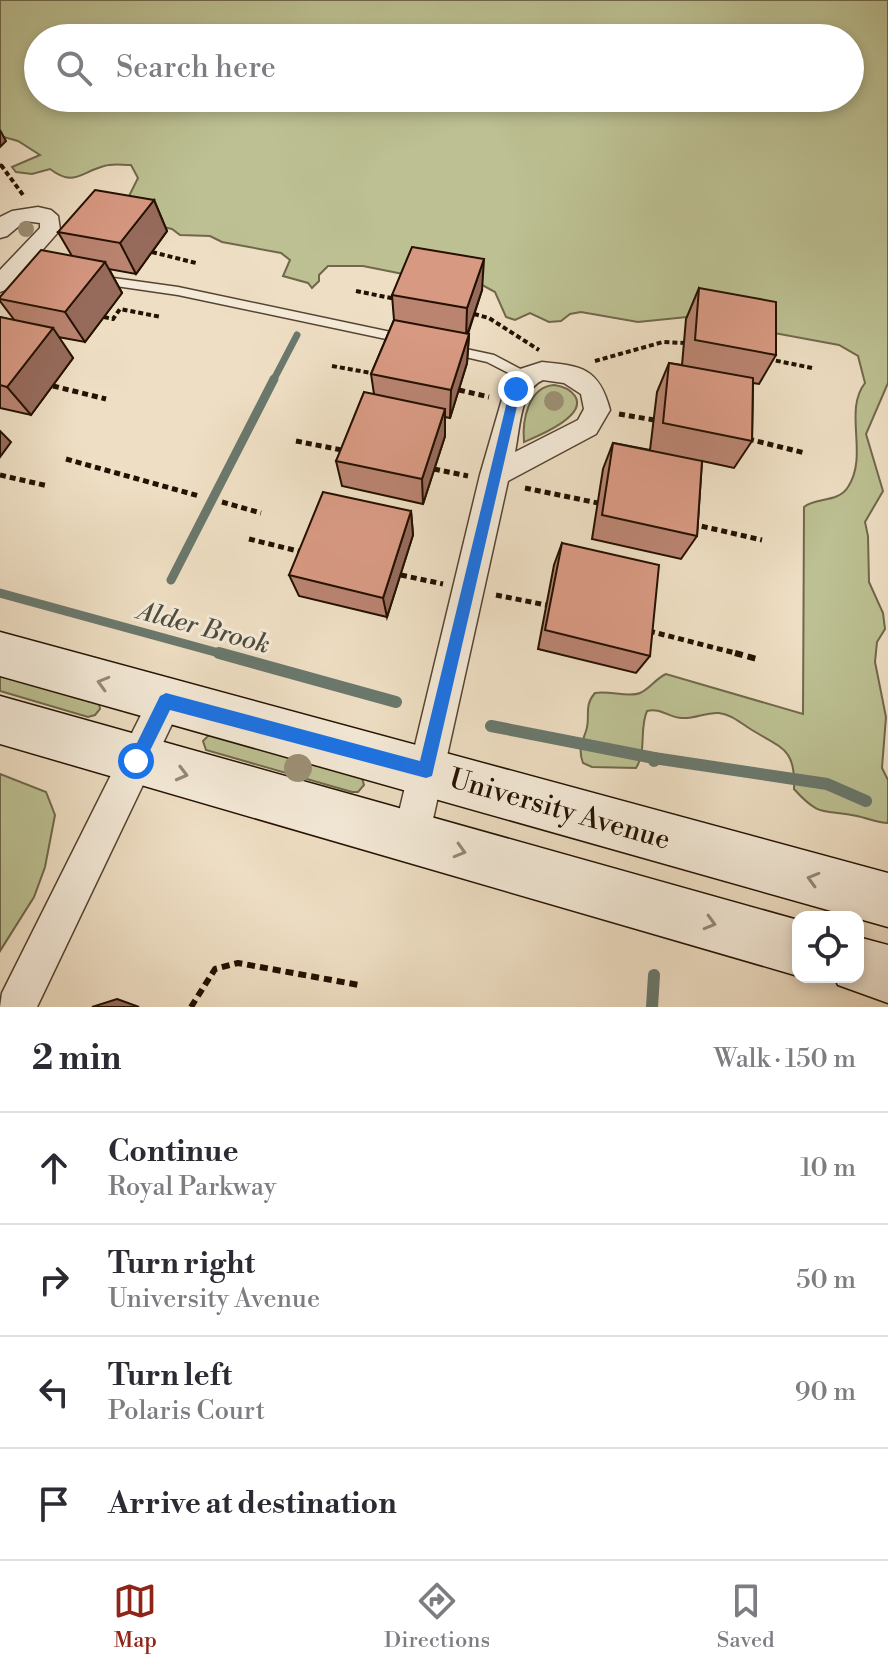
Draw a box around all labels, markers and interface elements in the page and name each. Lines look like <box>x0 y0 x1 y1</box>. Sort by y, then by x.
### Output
search box <box>24 24 864 112</box>
icon: search <box>52 46 96 90</box>
text: Search here <box>116 49 276 87</box>
route end <box>498 371 534 407</box>
water label: Alder Brook <box>131 594 273 661</box>
one-way arrow <box>97 676 111 692</box>
route start <box>118 743 154 779</box>
street label: University Avenue <box>445 761 674 858</box>
one-way arrow <box>175 764 189 781</box>
one-way arrow <box>452 841 466 858</box>
one-way arrow <box>806 871 820 888</box>
map controls <box>792 911 864 983</box>
button: locate <box>792 911 864 983</box>
one-way arrow <box>702 913 716 930</box>
text: 2 min <box>32 1038 121 1080</box>
text: Walk · 150 m <box>714 1043 856 1075</box>
text: Continue <box>108 1133 239 1171</box>
icon: ahead <box>32 1146 76 1190</box>
text: 10 m <box>800 1152 856 1184</box>
text: Royal Parkway <box>108 1171 276 1203</box>
text: Turn right <box>108 1245 255 1283</box>
icon: right <box>32 1258 76 1302</box>
text: 50 m <box>796 1264 856 1296</box>
text: University Avenue <box>108 1283 320 1315</box>
text: Turn left <box>108 1357 232 1395</box>
icon: left <box>32 1370 76 1414</box>
text: 90 m <box>795 1376 856 1408</box>
text: Polaris Court <box>108 1395 265 1427</box>
icon: arrive <box>32 1482 76 1526</box>
text: Arrive at destination <box>108 1485 397 1523</box>
tab: Map <box>113 1579 157 1654</box>
tab: Directions <box>384 1579 490 1654</box>
tab: Saved <box>717 1579 775 1654</box>

